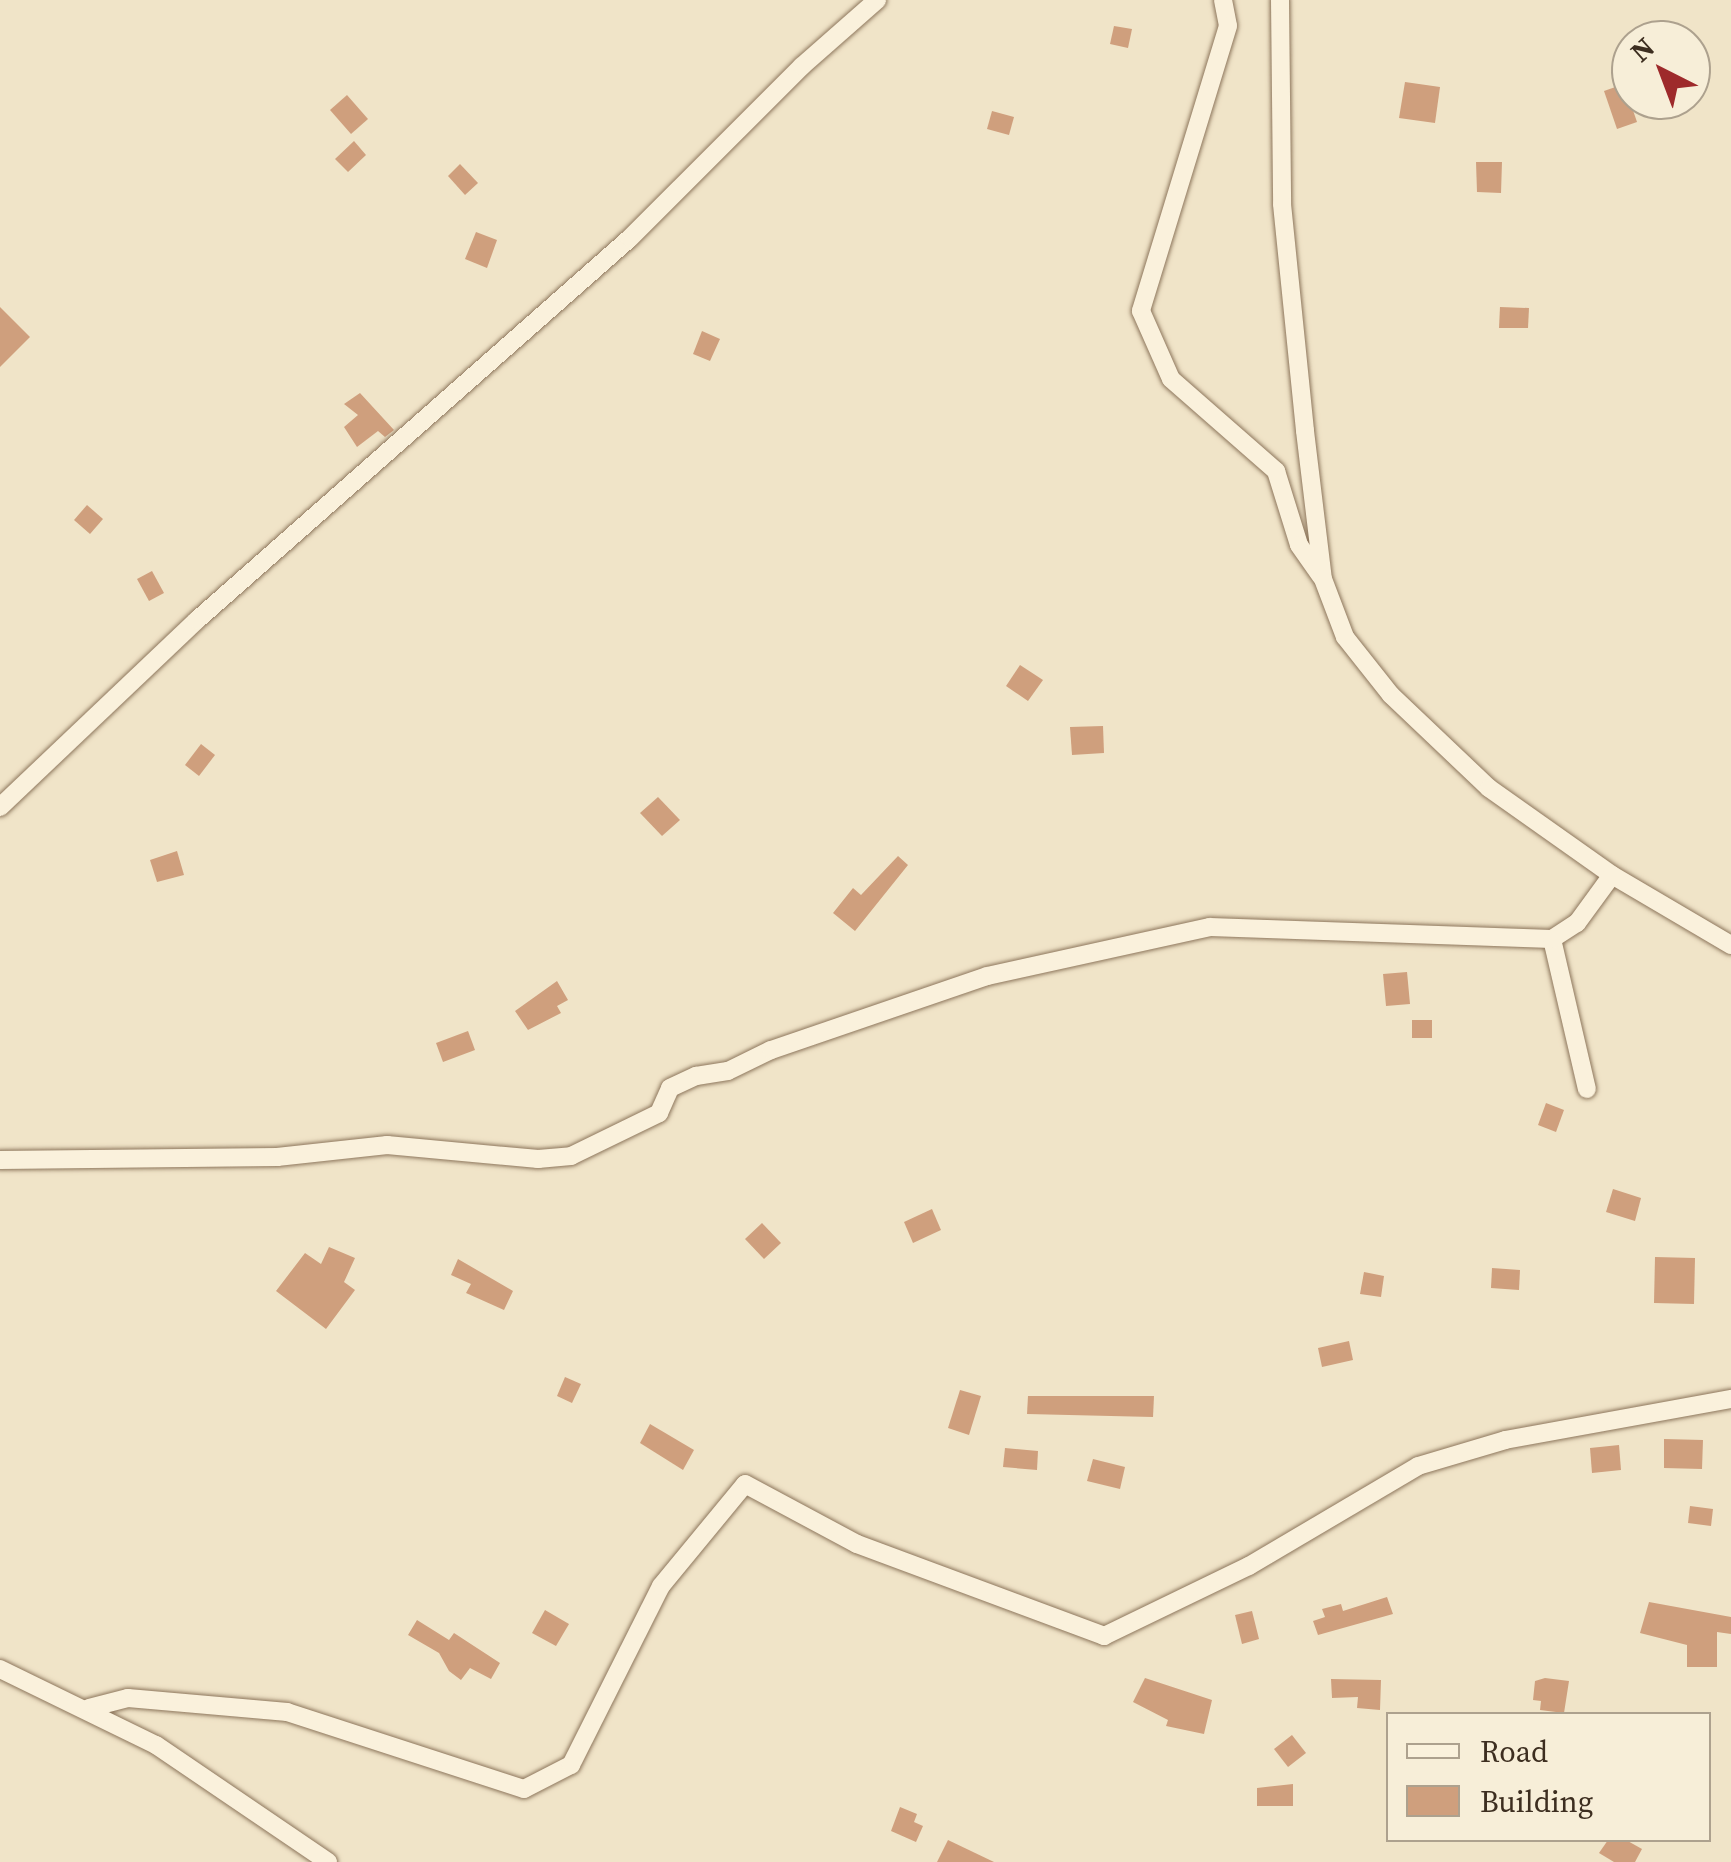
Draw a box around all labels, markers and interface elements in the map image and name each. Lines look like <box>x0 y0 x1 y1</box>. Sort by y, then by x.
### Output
north arrow <box>1611 20 1711 120</box>
text: N <box>1622 28 1663 70</box>
legend <box>1386 1712 1711 1842</box>
text: Road <box>1480 1731 1548 1772</box>
text: Building <box>1480 1781 1593 1822</box>

